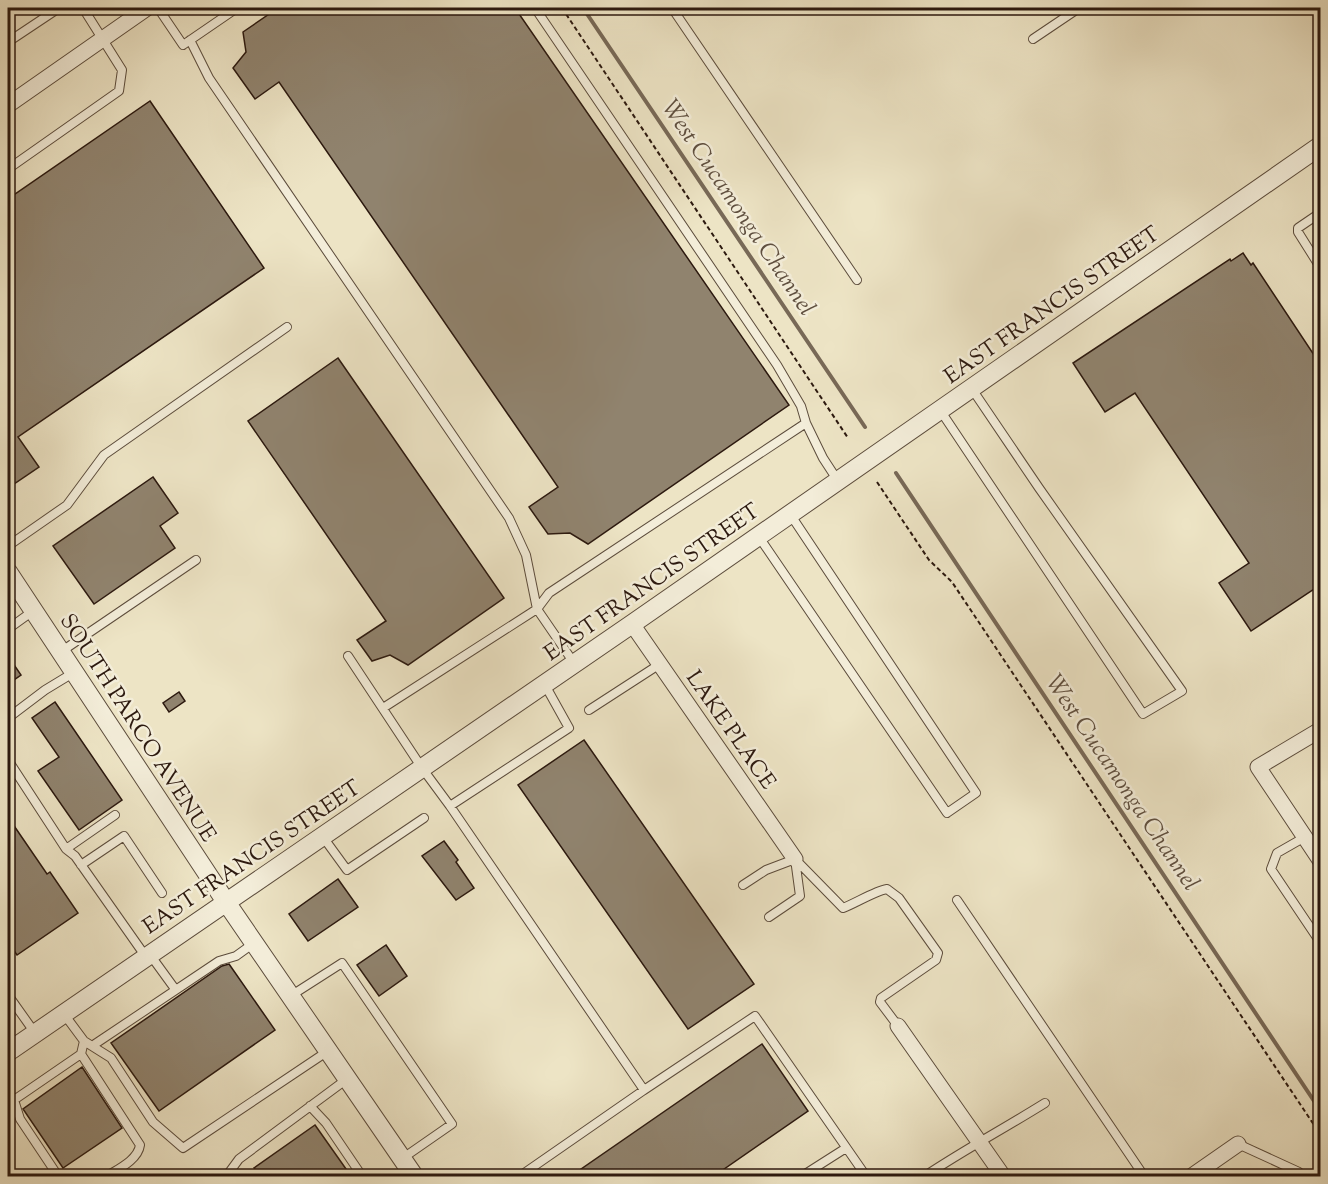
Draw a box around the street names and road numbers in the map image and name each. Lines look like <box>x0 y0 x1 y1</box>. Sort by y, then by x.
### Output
street label: EAST FRANCIS STREET <box>938 219 1167 393</box>
street label: EAST FRANCIS STREET <box>538 496 767 670</box>
street label: SOUTH PARCO AVENUE <box>50 608 222 849</box>
street label: LAKE PLACE <box>677 665 782 797</box>
street label: EAST FRANCIS STREET <box>137 773 368 944</box>

